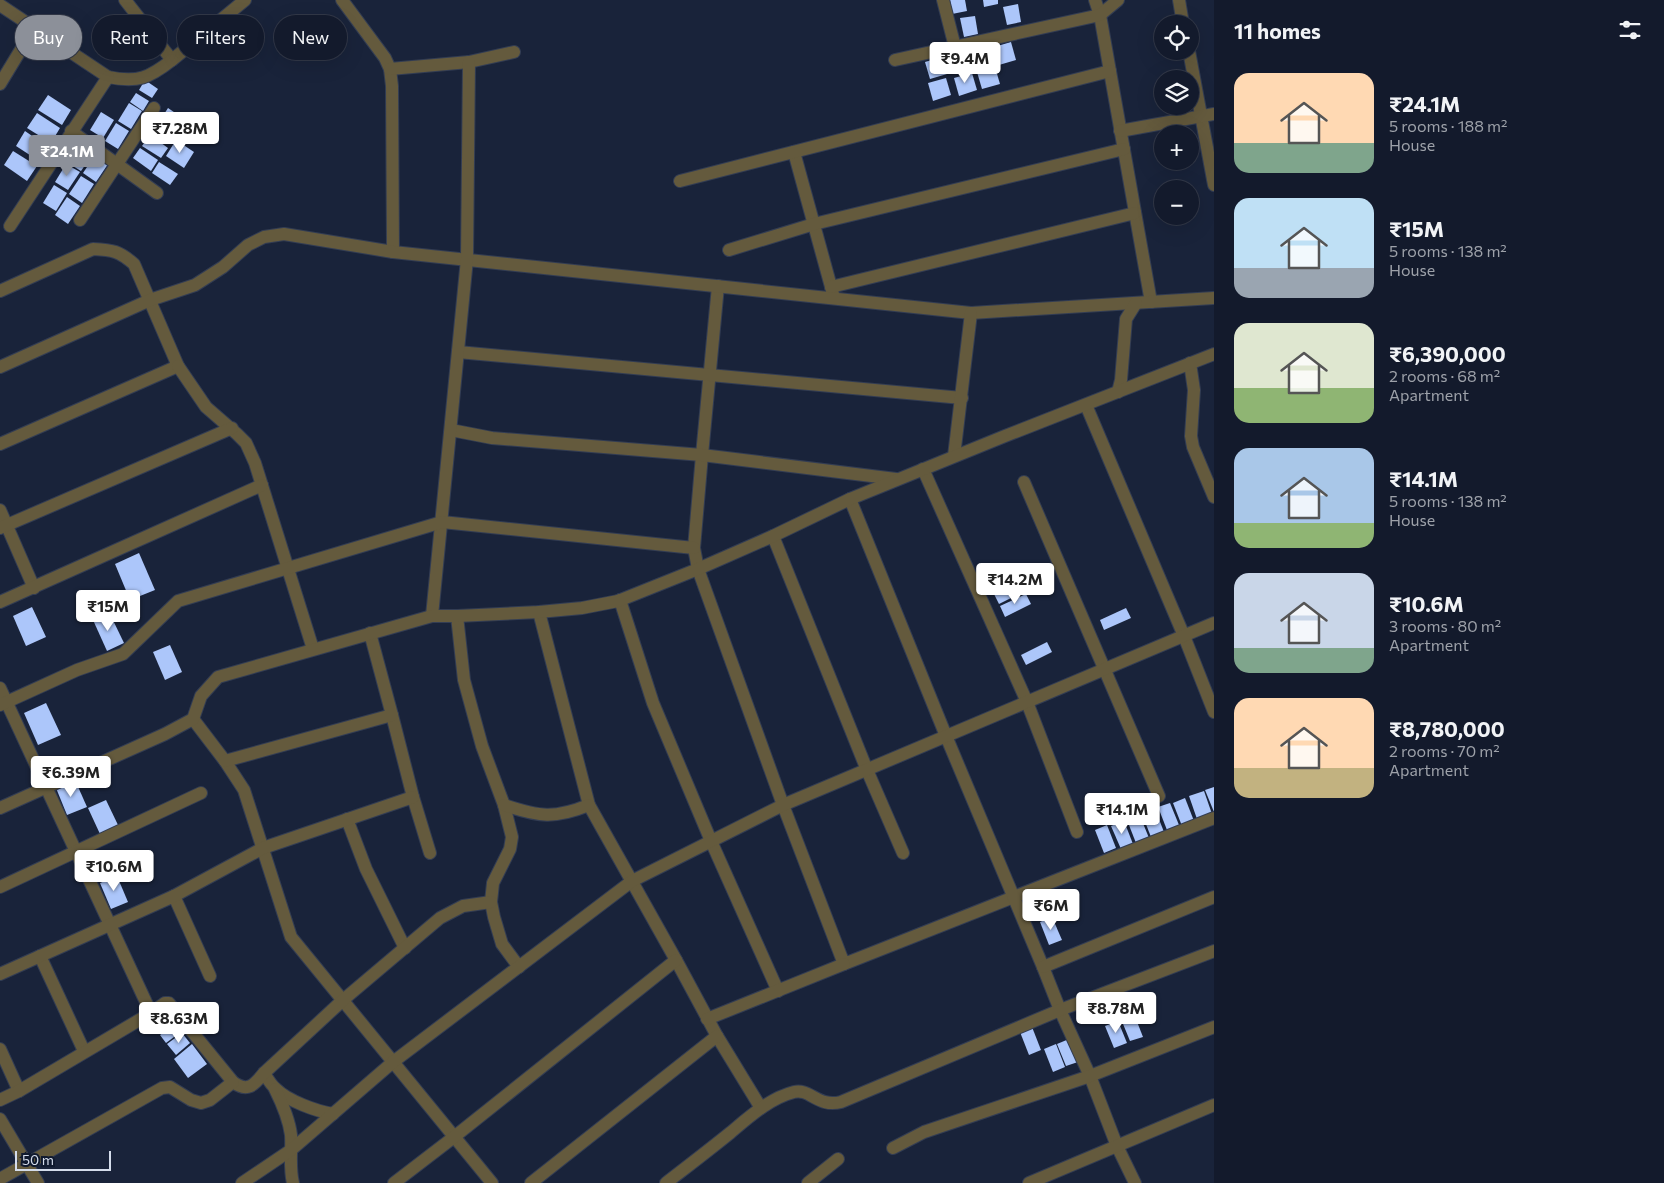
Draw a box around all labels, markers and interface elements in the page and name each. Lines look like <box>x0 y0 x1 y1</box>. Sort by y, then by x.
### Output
chip: Buy <box>15 15 82 60</box>
chip: Rent <box>92 15 167 60</box>
chip: Filters <box>177 15 264 60</box>
chip: New <box>274 15 347 60</box>
map controls <box>1154 15 1199 225</box>
button: locate <box>1154 15 1199 60</box>
icon: filters <box>1616 16 1644 44</box>
text: 11 homes <box>1234 18 1321 43</box>
pin: ₹9.4M <box>930 42 1000 84</box>
text: ₹9.4M <box>941 48 989 67</box>
button: layers <box>1154 70 1199 115</box>
text: ₹24.1M <box>1389 91 1460 116</box>
icon: home <box>1274 93 1334 153</box>
pin: ₹7.28M <box>139 112 221 154</box>
text: 5 rooms · 188 m² <box>1389 116 1507 135</box>
text: ₹7.28M <box>152 118 208 137</box>
button: + <box>1154 125 1199 170</box>
pin: ₹24.1M <box>26 134 108 177</box>
text: House <box>1389 135 1435 154</box>
text: ₹24.1M <box>40 141 94 160</box>
button: − <box>1154 180 1199 225</box>
text: ₹15M <box>1389 216 1444 241</box>
icon: home <box>1274 218 1334 278</box>
text: 5 rooms · 138 m² <box>1389 241 1507 260</box>
text: House <box>1389 260 1435 279</box>
text: ₹6,390,000 <box>1389 341 1506 366</box>
icon: home <box>1274 343 1334 403</box>
text: 2 rooms · 68 m² <box>1389 366 1500 385</box>
text: Apartment <box>1389 385 1469 404</box>
text: ₹14.1M <box>1389 466 1458 491</box>
icon: home <box>1274 468 1334 528</box>
text: 5 rooms · 138 m² <box>1389 491 1507 510</box>
text: House <box>1389 510 1435 529</box>
pin: ₹14.2M <box>974 562 1056 605</box>
text: ₹14.2M <box>987 569 1043 588</box>
pin: ₹15M <box>78 590 138 632</box>
text: ₹10.6M <box>1389 591 1464 616</box>
icon: home <box>1274 593 1334 653</box>
text: ₹15M <box>87 596 129 615</box>
text: 3 rooms · 80 m² <box>1389 616 1501 635</box>
text: Apartment <box>1389 635 1469 654</box>
text: ₹8,780,000 <box>1389 716 1505 741</box>
icon: home <box>1274 718 1334 778</box>
text: 2 rooms · 70 m² <box>1389 741 1500 760</box>
pin: ₹6.39M <box>30 756 112 798</box>
text: Apartment <box>1389 760 1469 779</box>
text: ₹6.39M <box>42 762 100 781</box>
pin: ₹14.1M <box>1081 792 1163 835</box>
text: ₹14.1M <box>1096 799 1148 818</box>
pin: ₹10.6M <box>73 850 155 892</box>
text: ₹10.6M <box>86 856 142 875</box>
pin: ₹6M <box>1027 888 1075 931</box>
text: ₹6M <box>1033 895 1069 914</box>
pin: ₹8.78M <box>1075 992 1157 1034</box>
text: ₹8.78M <box>1087 998 1145 1017</box>
pin: ₹8.63M <box>138 1002 220 1044</box>
text: ₹8.63M <box>150 1008 208 1027</box>
scale bar <box>15 1148 111 1171</box>
text: 50 m <box>22 1151 54 1168</box>

